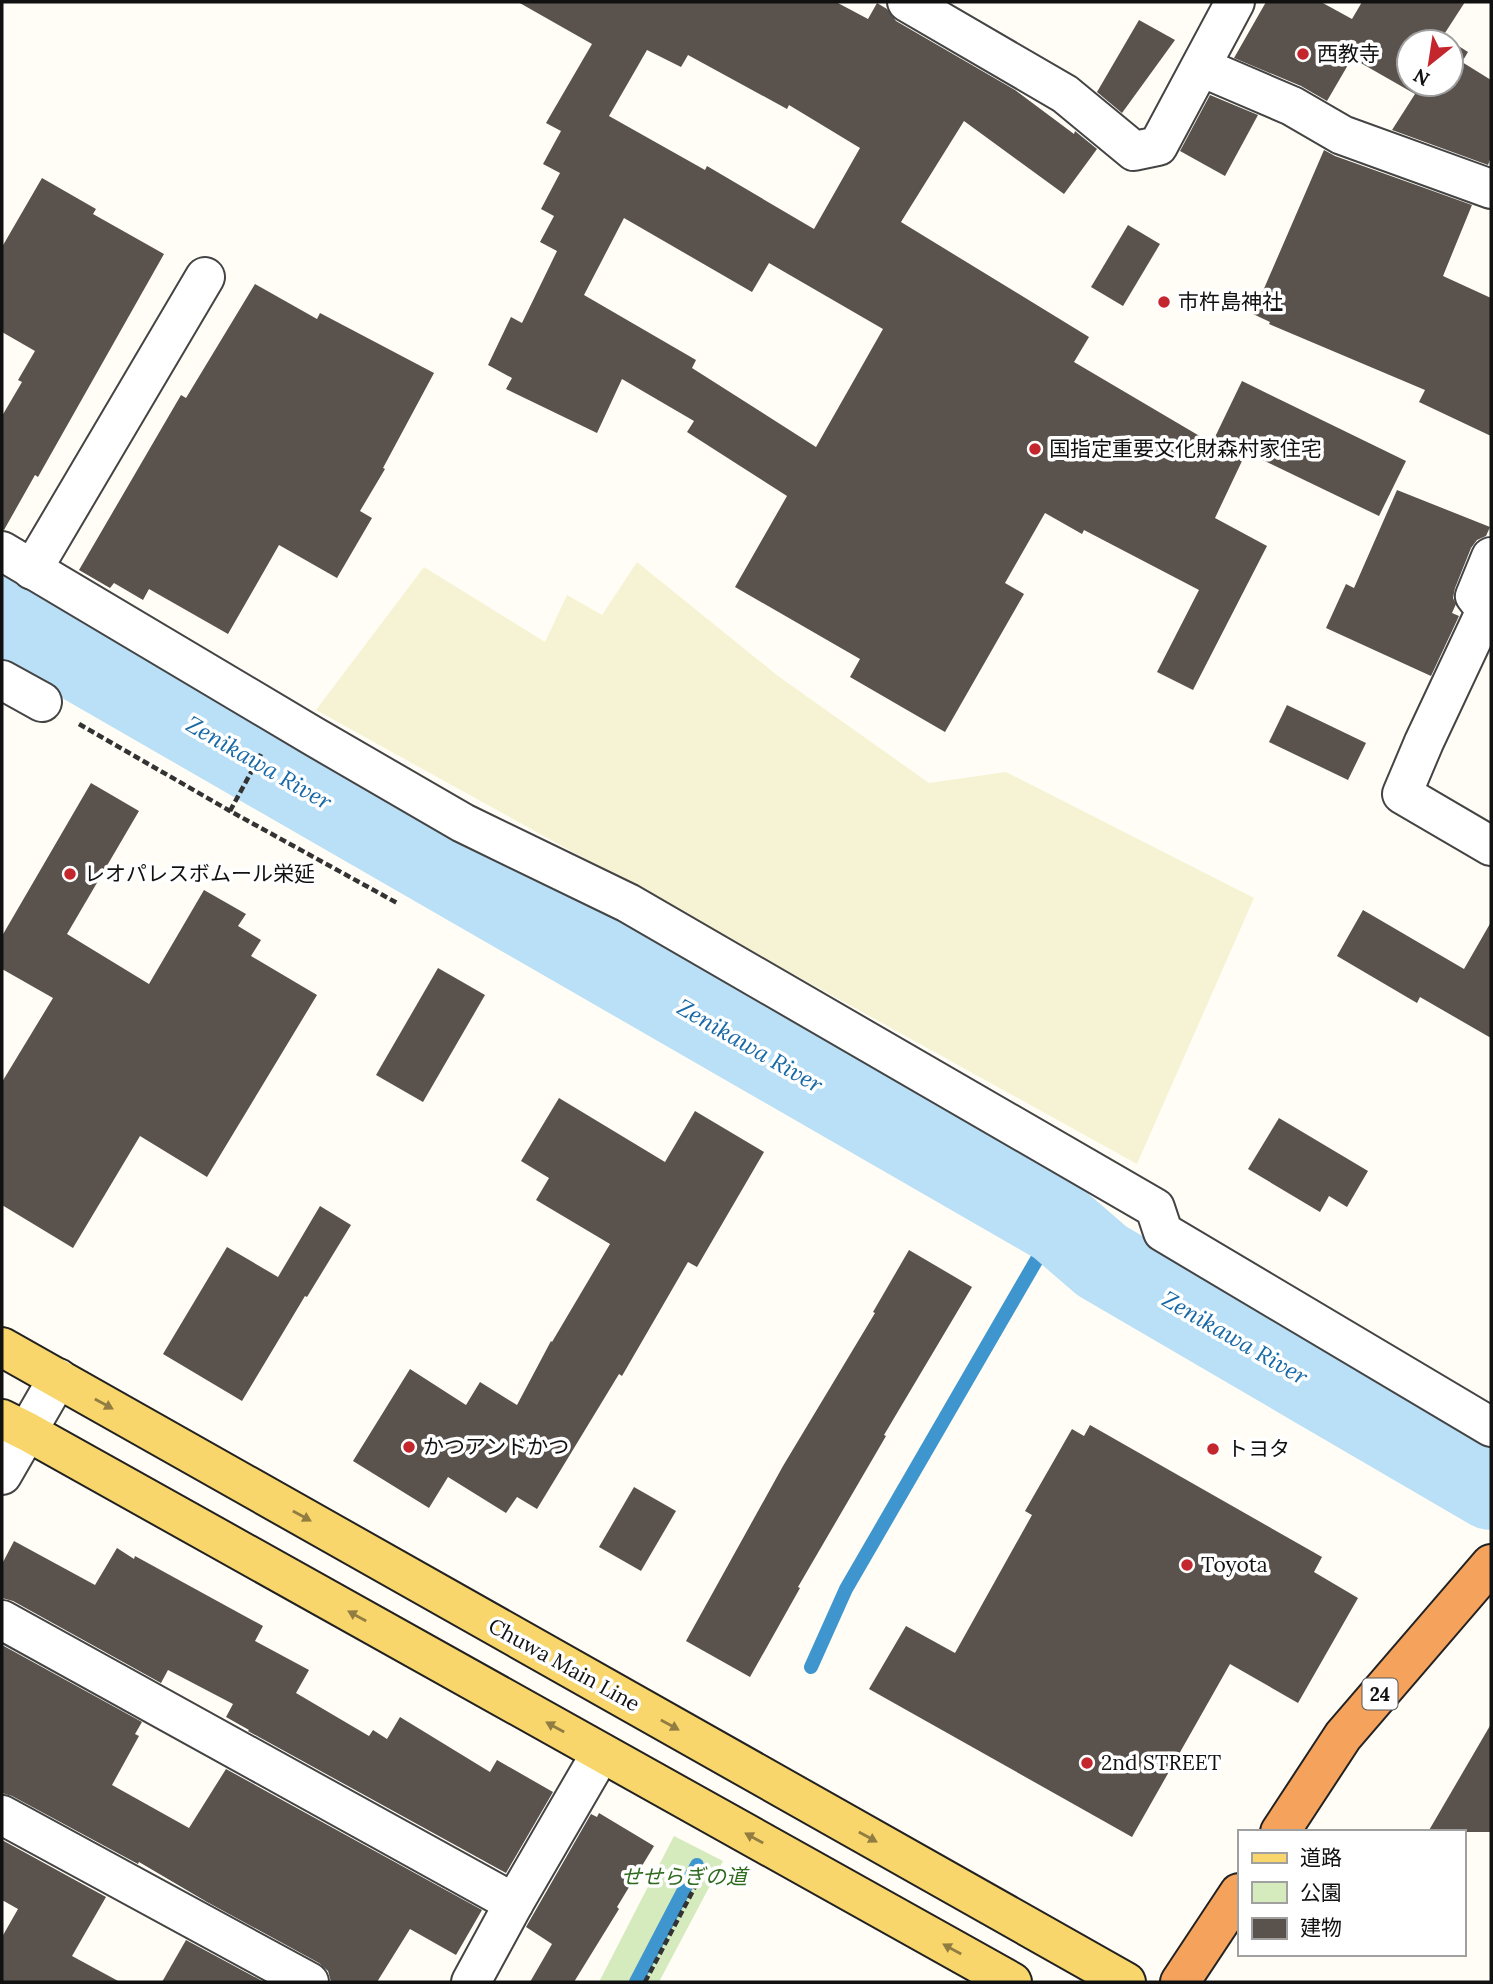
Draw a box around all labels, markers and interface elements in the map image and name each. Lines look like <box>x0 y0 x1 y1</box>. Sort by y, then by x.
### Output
north arrow <box>1395 28 1465 98</box>
place label: 西教寺 <box>1317 40 1380 67</box>
marker: 西教寺 <box>1295 46 1311 62</box>
text: N <box>1409 64 1434 92</box>
place label: 市杵島神社 <box>1178 288 1283 315</box>
marker: 市杵島神社 <box>1156 294 1172 310</box>
place label: 国指定重要文化財森村家住宅 <box>1049 435 1322 462</box>
marker: 国指定重要文化財森村家住宅 <box>1027 441 1043 457</box>
water label: Zenikawa River <box>181 709 338 816</box>
place label: レオパレスボムール栄延 <box>84 860 315 887</box>
marker: レオパレスボムール栄延 <box>62 866 78 882</box>
water label: Zenikawa River <box>672 992 829 1099</box>
water label: Zenikawa River <box>1157 1284 1314 1391</box>
one-way arrow <box>94 1398 113 1411</box>
place label: かつアンドかつ <box>423 1433 569 1460</box>
place label: トヨタ <box>1227 1435 1290 1462</box>
marker: かつアンドかつ <box>401 1439 417 1455</box>
marker: トヨタ <box>1205 1441 1221 1457</box>
one-way arrow <box>292 1510 311 1522</box>
place label: Toyota <box>1201 1551 1268 1578</box>
marker: Toyota <box>1179 1557 1195 1573</box>
one-way arrow <box>347 1610 366 1622</box>
street label: Chuwa Main Line <box>484 1612 645 1717</box>
road number: 24 <box>1362 1678 1398 1710</box>
one-way arrow <box>661 1719 680 1731</box>
one-way arrow <box>545 1721 565 1733</box>
place label: 2nd STREET <box>1101 1749 1221 1776</box>
marker: 2nd STREET <box>1079 1755 1095 1771</box>
legend <box>1238 1830 1465 1956</box>
one-way arrow <box>859 1831 878 1843</box>
one-way arrow <box>744 1832 763 1844</box>
text: 道路 <box>1300 1844 1342 1871</box>
park label: せせらぎの道 <box>621 1863 750 1890</box>
text: 公園 <box>1300 1879 1342 1906</box>
text: 建物 <box>1300 1914 1342 1941</box>
one-way arrow <box>943 1943 962 1955</box>

